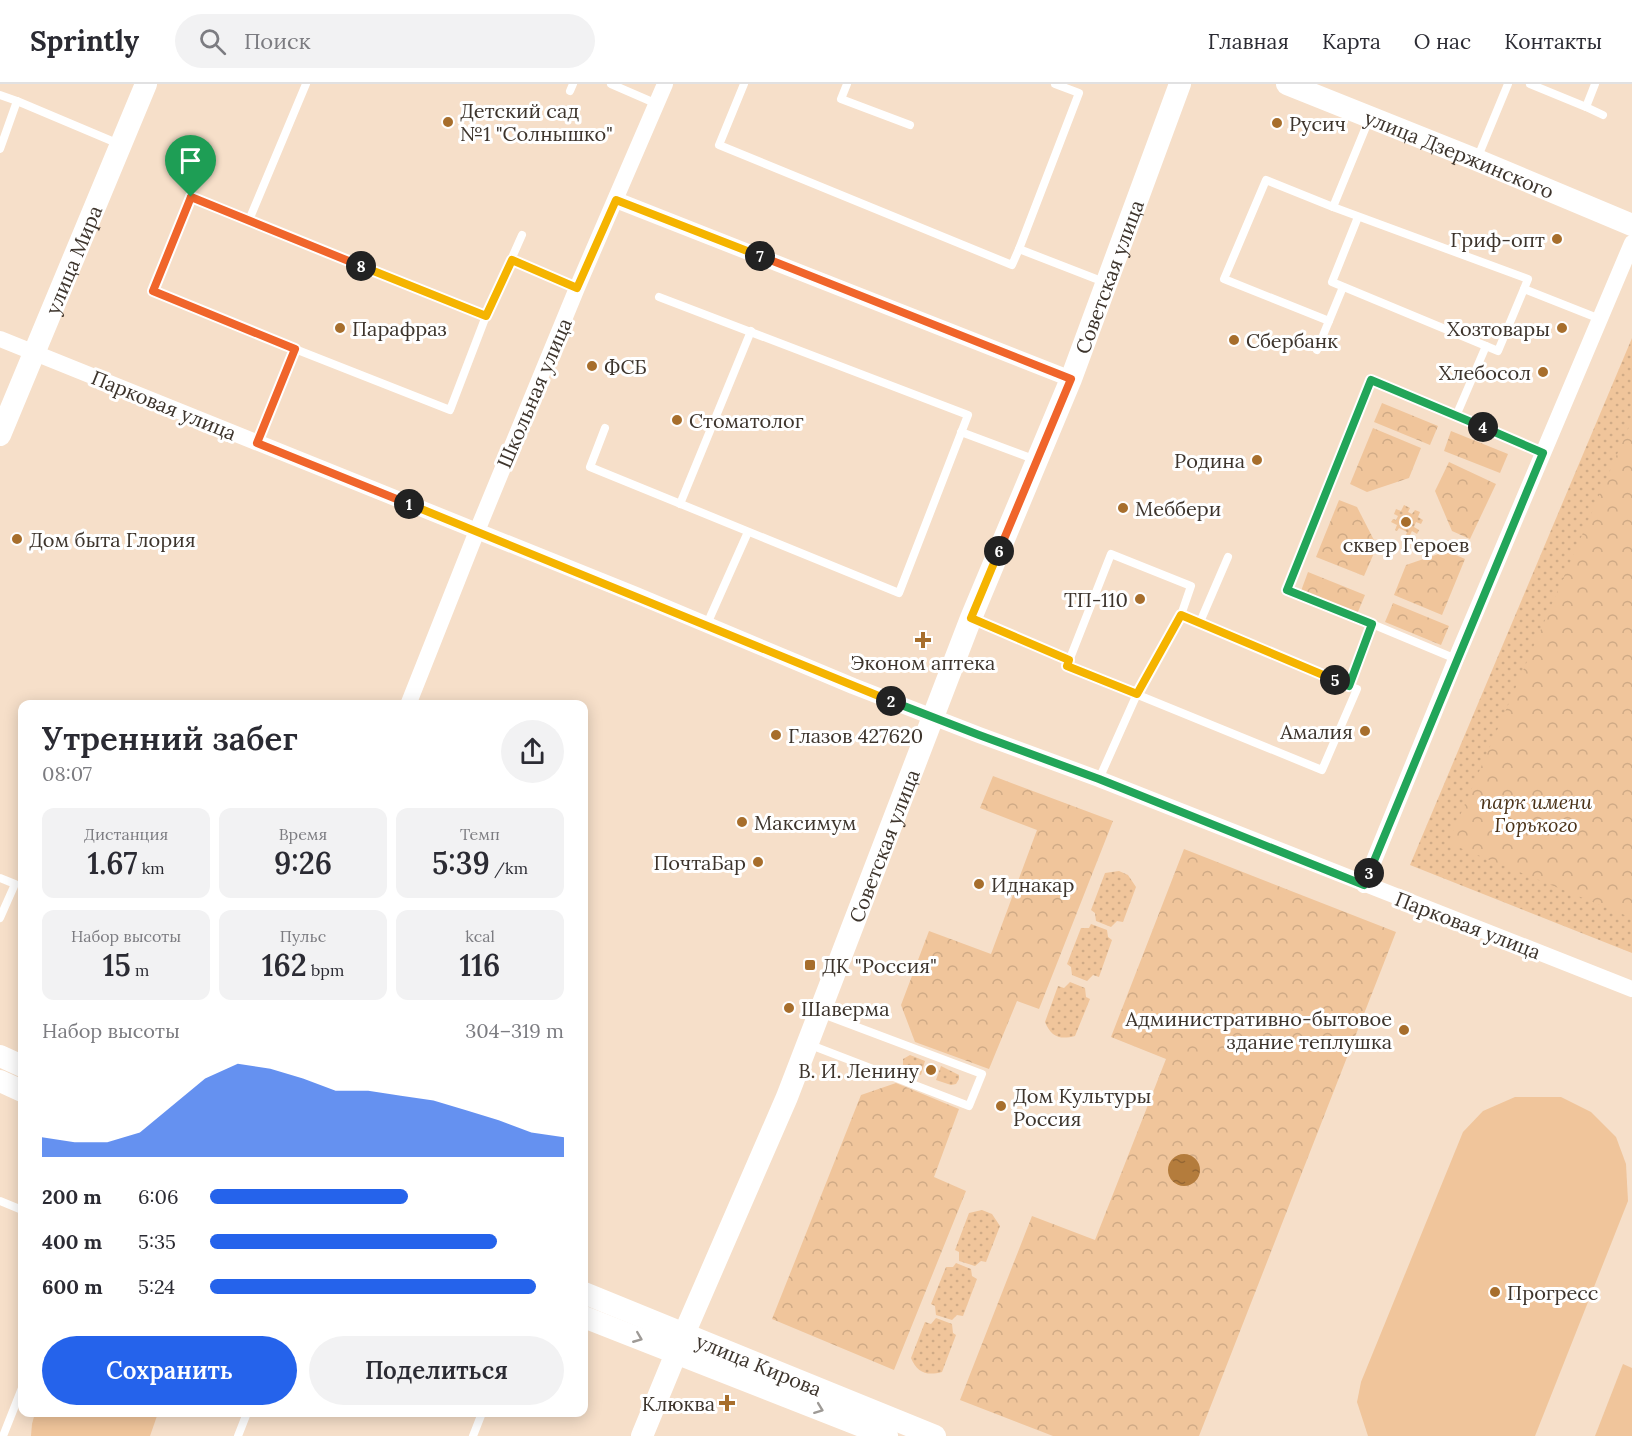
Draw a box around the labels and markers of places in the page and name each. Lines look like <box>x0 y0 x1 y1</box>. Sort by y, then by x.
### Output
place label: Детский сад №1 "Солнышко" <box>460 98 613 146</box>
place label: Русич <box>1289 111 1346 136</box>
marker: Детский сад №1 "Солнышко" <box>441 115 455 129</box>
marker: Русич <box>1270 116 1284 130</box>
pin <box>165 135 216 197</box>
place label: Гриф-опт <box>1450 227 1545 252</box>
marker: Гриф-опт <box>1550 232 1564 246</box>
pin: 7 <box>745 241 775 271</box>
pin: 8 <box>346 251 376 281</box>
place label: Парафраз <box>352 316 447 341</box>
place label: Хозтовары <box>1447 316 1550 341</box>
marker: Парафраз <box>333 321 347 335</box>
marker: Хозтовары <box>1555 321 1569 335</box>
place label: Сбербанк <box>1246 328 1338 353</box>
marker: Сбербанк <box>1227 333 1241 347</box>
place label: ФСБ <box>604 354 647 379</box>
marker: ФСБ <box>585 359 599 373</box>
place label: Хлебосол <box>1439 360 1531 385</box>
marker: Хлебосол <box>1536 365 1550 379</box>
place label: Стоматолог <box>689 408 804 433</box>
pin: 4 <box>1468 412 1498 442</box>
marker: Стоматолог <box>670 413 684 427</box>
place label: Родина <box>1174 448 1245 473</box>
marker: Родина <box>1250 453 1264 467</box>
pin: 1 <box>394 489 424 519</box>
place label: Меббери <box>1135 496 1221 521</box>
marker: Меббери <box>1116 501 1130 515</box>
marker: сквер Героев <box>1399 515 1413 529</box>
place label: Дом быта Глория <box>29 527 196 552</box>
marker: Дом быта Глория <box>10 532 24 546</box>
place label: сквер Героев <box>1343 532 1469 557</box>
pin: 6 <box>984 536 1014 566</box>
place label: ТП-110 <box>1064 587 1128 612</box>
marker: ТП-110 <box>1133 592 1147 606</box>
marker: Эконом аптека <box>916 633 930 647</box>
place label: Эконом аптека <box>851 650 995 675</box>
pin: 5 <box>1320 665 1350 695</box>
pin: 2 <box>876 686 906 716</box>
place label: Амалия <box>1279 719 1353 744</box>
place label: Глазов 427620 <box>788 723 923 748</box>
marker: Амалия <box>1358 724 1372 738</box>
marker: Глазов 427620 <box>769 728 783 742</box>
place label: Максимум <box>754 810 857 835</box>
marker: Максимум <box>735 815 749 829</box>
place label: ПочтаБар <box>654 850 746 875</box>
marker: ПочтаБар <box>751 855 765 869</box>
pin: 3 <box>1354 858 1384 888</box>
place label: Иднакар <box>991 872 1074 897</box>
marker: Иднакар <box>972 877 986 891</box>
place label: ДК "Россия" <box>822 953 937 978</box>
marker: ДК "Россия" <box>803 958 817 972</box>
place label: Шаверма <box>801 996 890 1021</box>
marker: Шаверма <box>782 1001 796 1015</box>
place label: Административно-бытовое здание теплушка <box>1125 1006 1392 1054</box>
marker: Административно-бытовое здание теплушка <box>1397 1023 1411 1037</box>
place label: В. И. Ленину <box>798 1058 919 1083</box>
marker: В. И. Ленину <box>924 1063 938 1077</box>
place label: Дом Культуры Россия <box>1013 1083 1151 1131</box>
marker: Дом Культуры Россия <box>994 1099 1008 1113</box>
place label: Прогресс <box>1507 1280 1598 1305</box>
marker: Прогресс <box>1488 1285 1502 1299</box>
place label: Клюква <box>642 1391 715 1416</box>
marker: Клюква <box>720 1396 734 1410</box>

